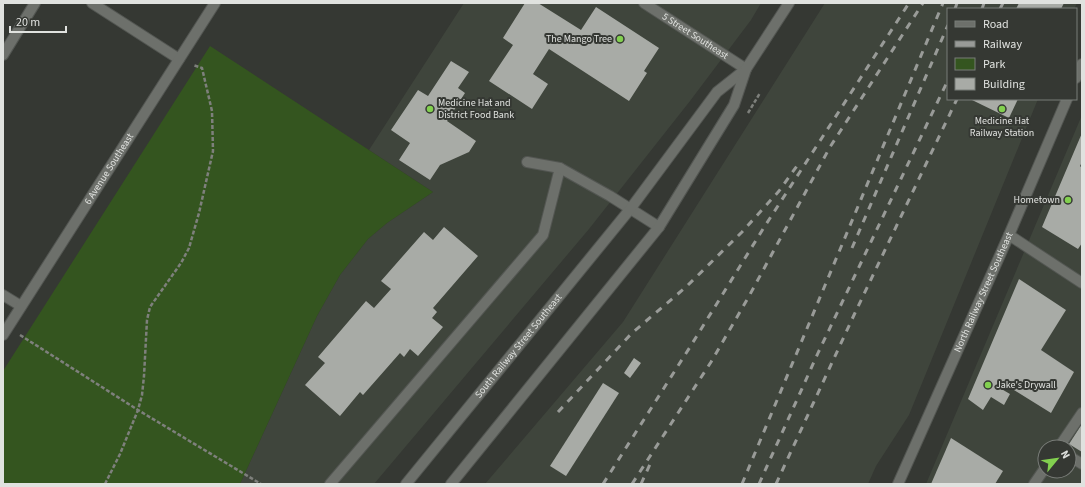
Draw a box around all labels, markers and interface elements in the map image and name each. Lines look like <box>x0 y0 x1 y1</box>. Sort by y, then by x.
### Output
scale bar <box>10 8 66 34</box>
legend <box>947 8 1077 100</box>
street label: 5 Street Southeast <box>659 10 732 63</box>
text: 20 m <box>16 14 40 31</box>
text: Road <box>983 16 1009 33</box>
place label: The Mango Tree <box>546 32 612 46</box>
marker: The Mango Tree <box>615 34 625 44</box>
text: Railway <box>983 36 1022 53</box>
text: Park <box>983 56 1005 73</box>
text: Building <box>983 76 1025 93</box>
place label: Medicine Hat and District Food Bank <box>438 96 514 122</box>
marker: Medicine Hat and District Food Bank <box>425 104 435 114</box>
marker: Medicine Hat Railway Station <box>997 104 1007 114</box>
place label: Medicine Hat Railway Station <box>970 114 1034 140</box>
street label: 6 Avenue Southeast <box>81 130 137 207</box>
place label: Hometown <box>1014 193 1060 207</box>
marker: Hometown <box>1063 195 1073 205</box>
street label: North Railway Street Southeast <box>951 229 1017 355</box>
street label: South Railway Street Southeast <box>472 290 566 401</box>
place label: Jake's Drywall <box>996 378 1056 392</box>
marker: Jake's Drywall <box>983 380 993 390</box>
north arrow <box>1037 439 1077 479</box>
text: N <box>1057 448 1074 461</box>

